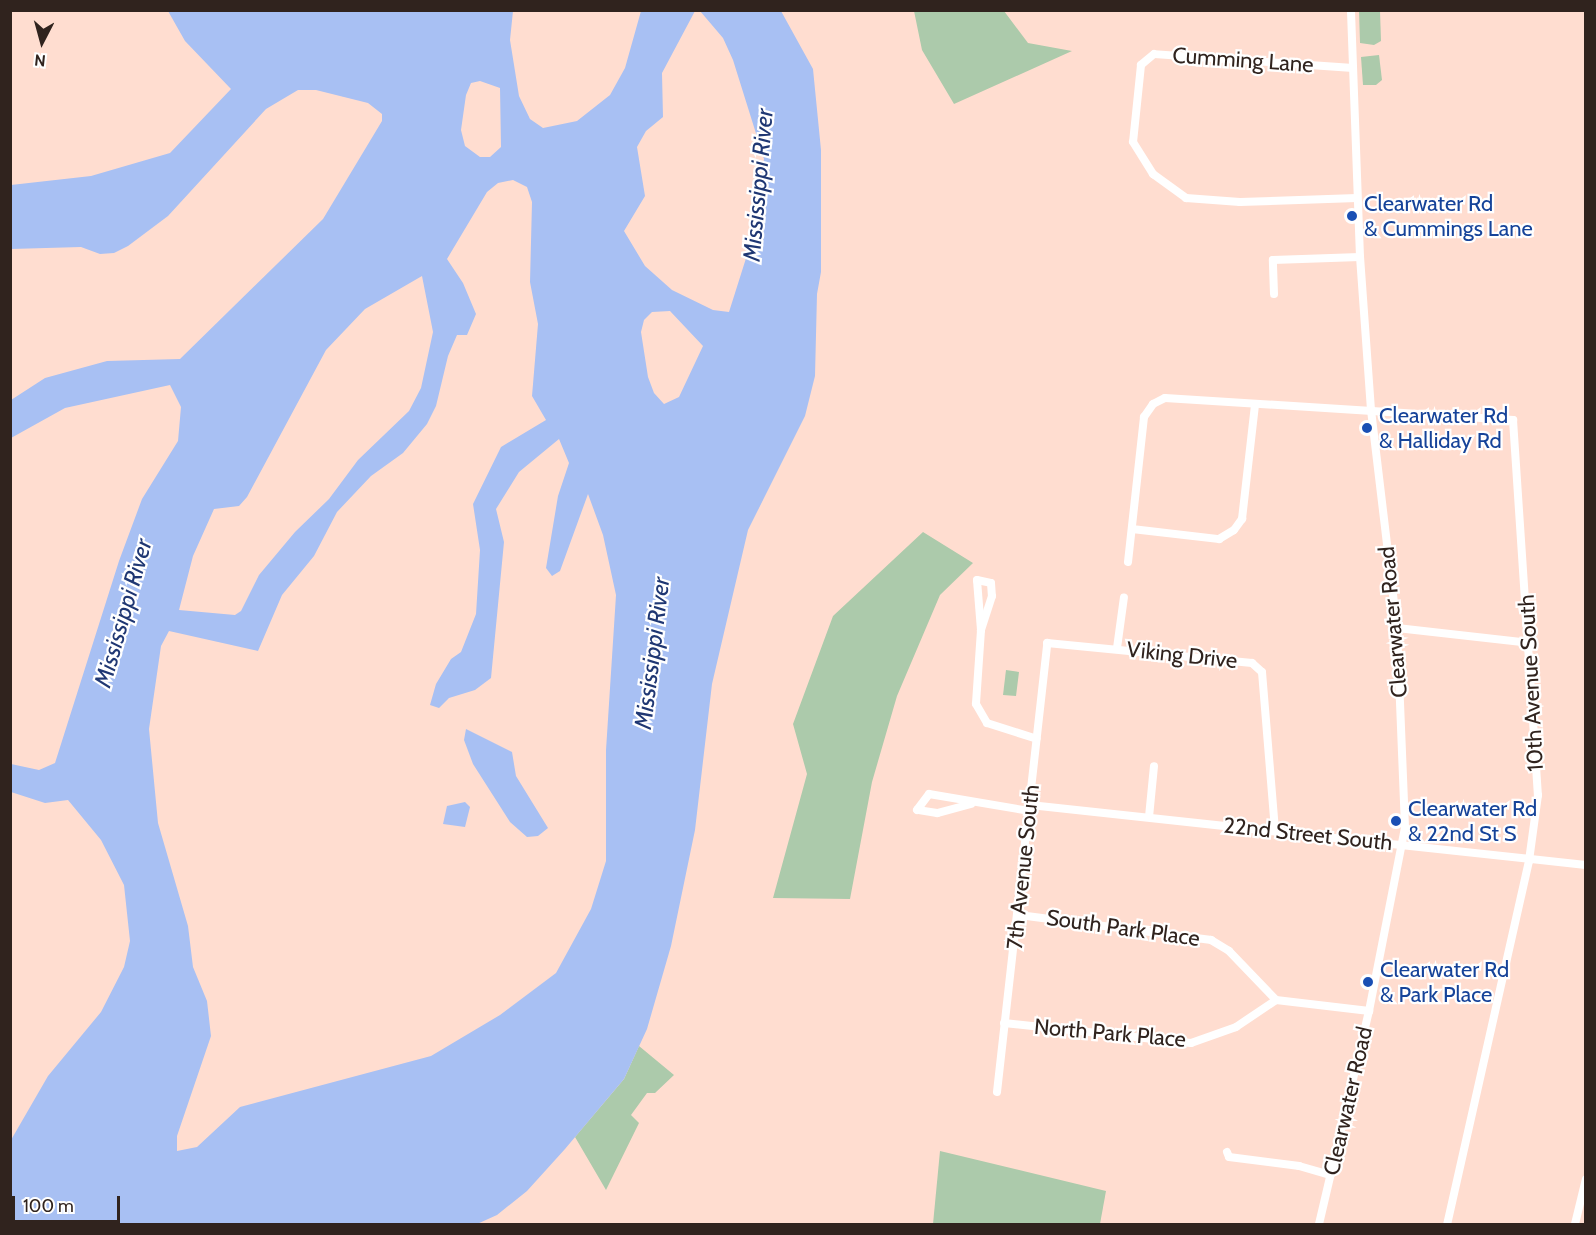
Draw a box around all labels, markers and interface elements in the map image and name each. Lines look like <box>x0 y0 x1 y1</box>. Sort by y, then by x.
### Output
north arrow <box>12 12 72 72</box>
street label: Cumming Lane <box>1172 42 1314 78</box>
text: N <box>33 50 47 70</box>
water label: Mississippi River <box>737 108 779 262</box>
place label: Clearwater Rd & Cummings Lane <box>1364 190 1533 242</box>
marker: Clearwater Rd & Cummings Lane <box>1345 209 1359 223</box>
place label: Clearwater Rd & Halliday Rd <box>1379 402 1508 454</box>
marker: Clearwater Rd & Halliday Rd <box>1360 421 1374 435</box>
water label: Mississippi River <box>88 536 158 690</box>
street label: Clearwater Road <box>1373 545 1413 699</box>
water label: Mississippi River <box>628 575 676 731</box>
street label: 10th Avenue South <box>1513 594 1549 772</box>
street label: Viking Drive <box>1125 636 1239 674</box>
street label: 7th Avenue South <box>1001 783 1045 951</box>
place label: Clearwater Rd & 22nd St S <box>1408 795 1537 846</box>
street label: 22nd Street South <box>1222 812 1394 856</box>
marker: Clearwater Rd & 22nd St S <box>1389 814 1403 828</box>
street label: South Park Place <box>1045 904 1201 952</box>
place label: Clearwater Rd & Park Place <box>1380 956 1509 1008</box>
marker: Clearwater Rd & Park Place <box>1361 975 1375 989</box>
street label: North Park Place <box>1033 1013 1187 1053</box>
street label: Clearwater Road <box>1318 1024 1378 1178</box>
scale bar <box>15 1184 123 1222</box>
text: 100 m <box>23 1195 74 1217</box>

